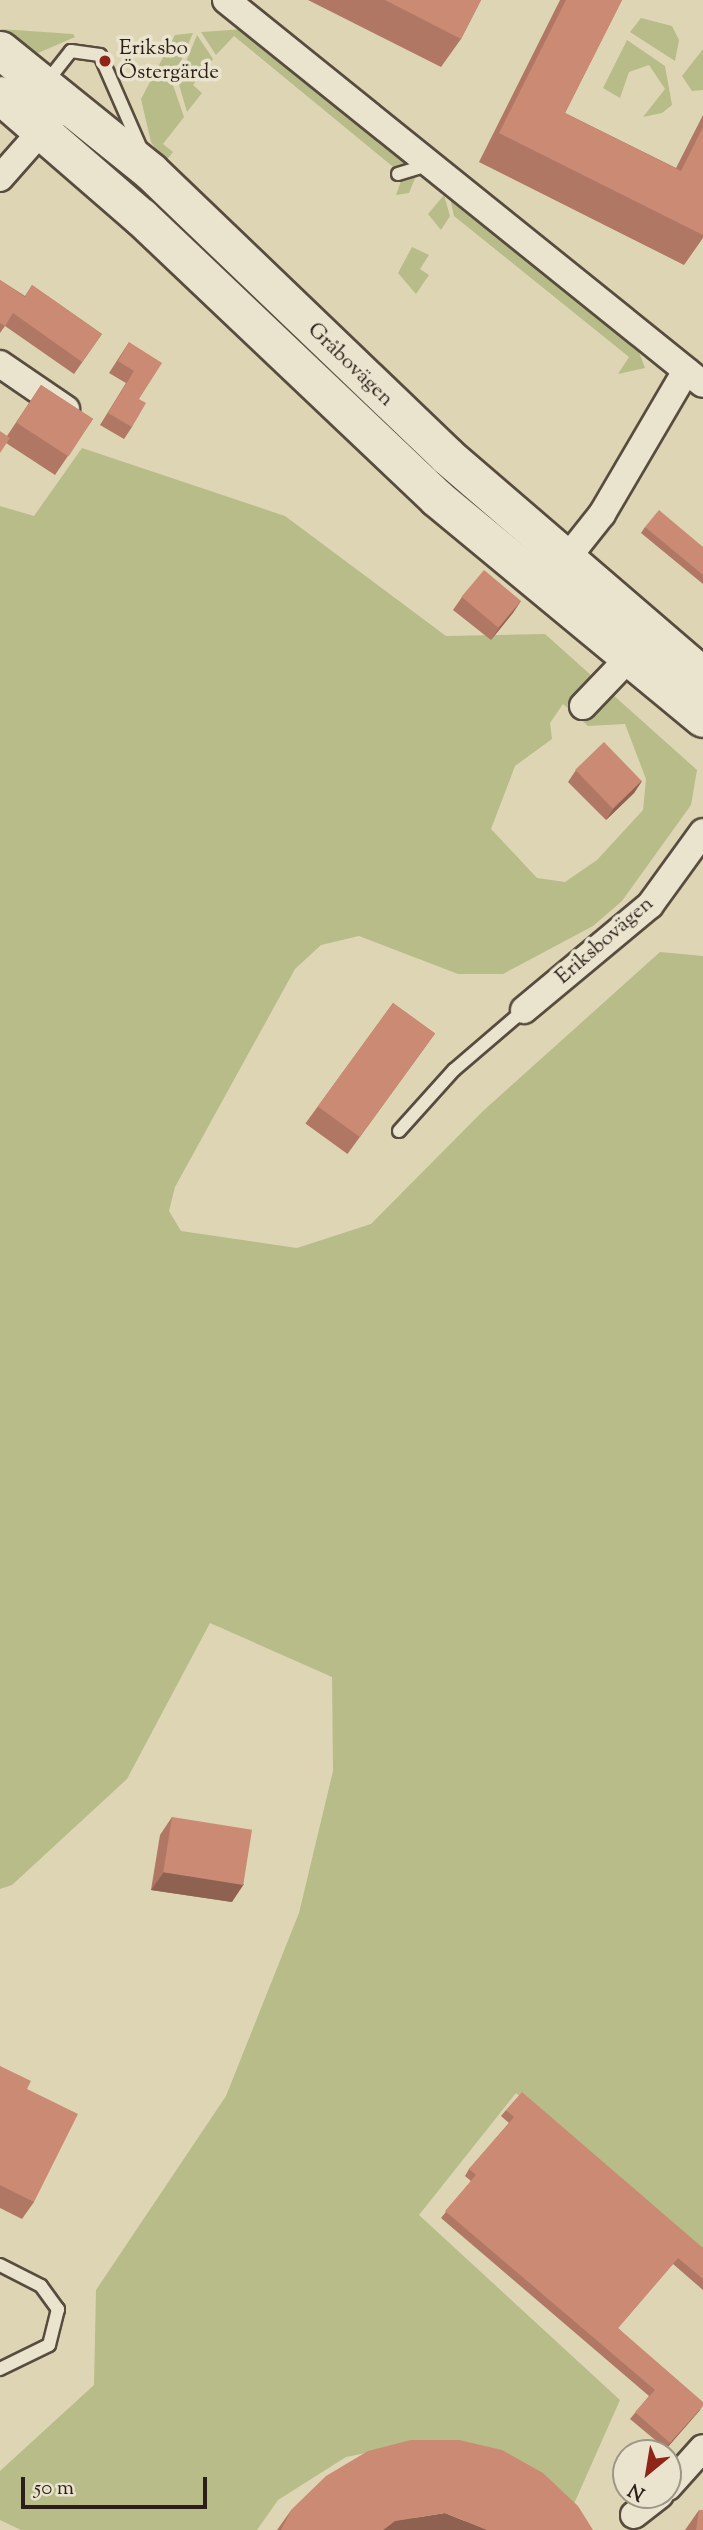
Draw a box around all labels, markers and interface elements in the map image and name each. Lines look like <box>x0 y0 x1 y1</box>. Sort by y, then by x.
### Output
place label: Eriksbo Östergärde <box>119 36 219 86</box>
marker: Eriksbo Östergärde <box>97 53 113 69</box>
street label: Gråbovägen <box>302 318 398 412</box>
street label: Eriksbovägen <box>551 892 659 990</box>
north arrow <box>612 2439 682 2509</box>
scale bar <box>24 2464 210 2508</box>
text: 50 m <box>34 2474 74 2504</box>
text: N <box>624 2475 651 2506</box>

